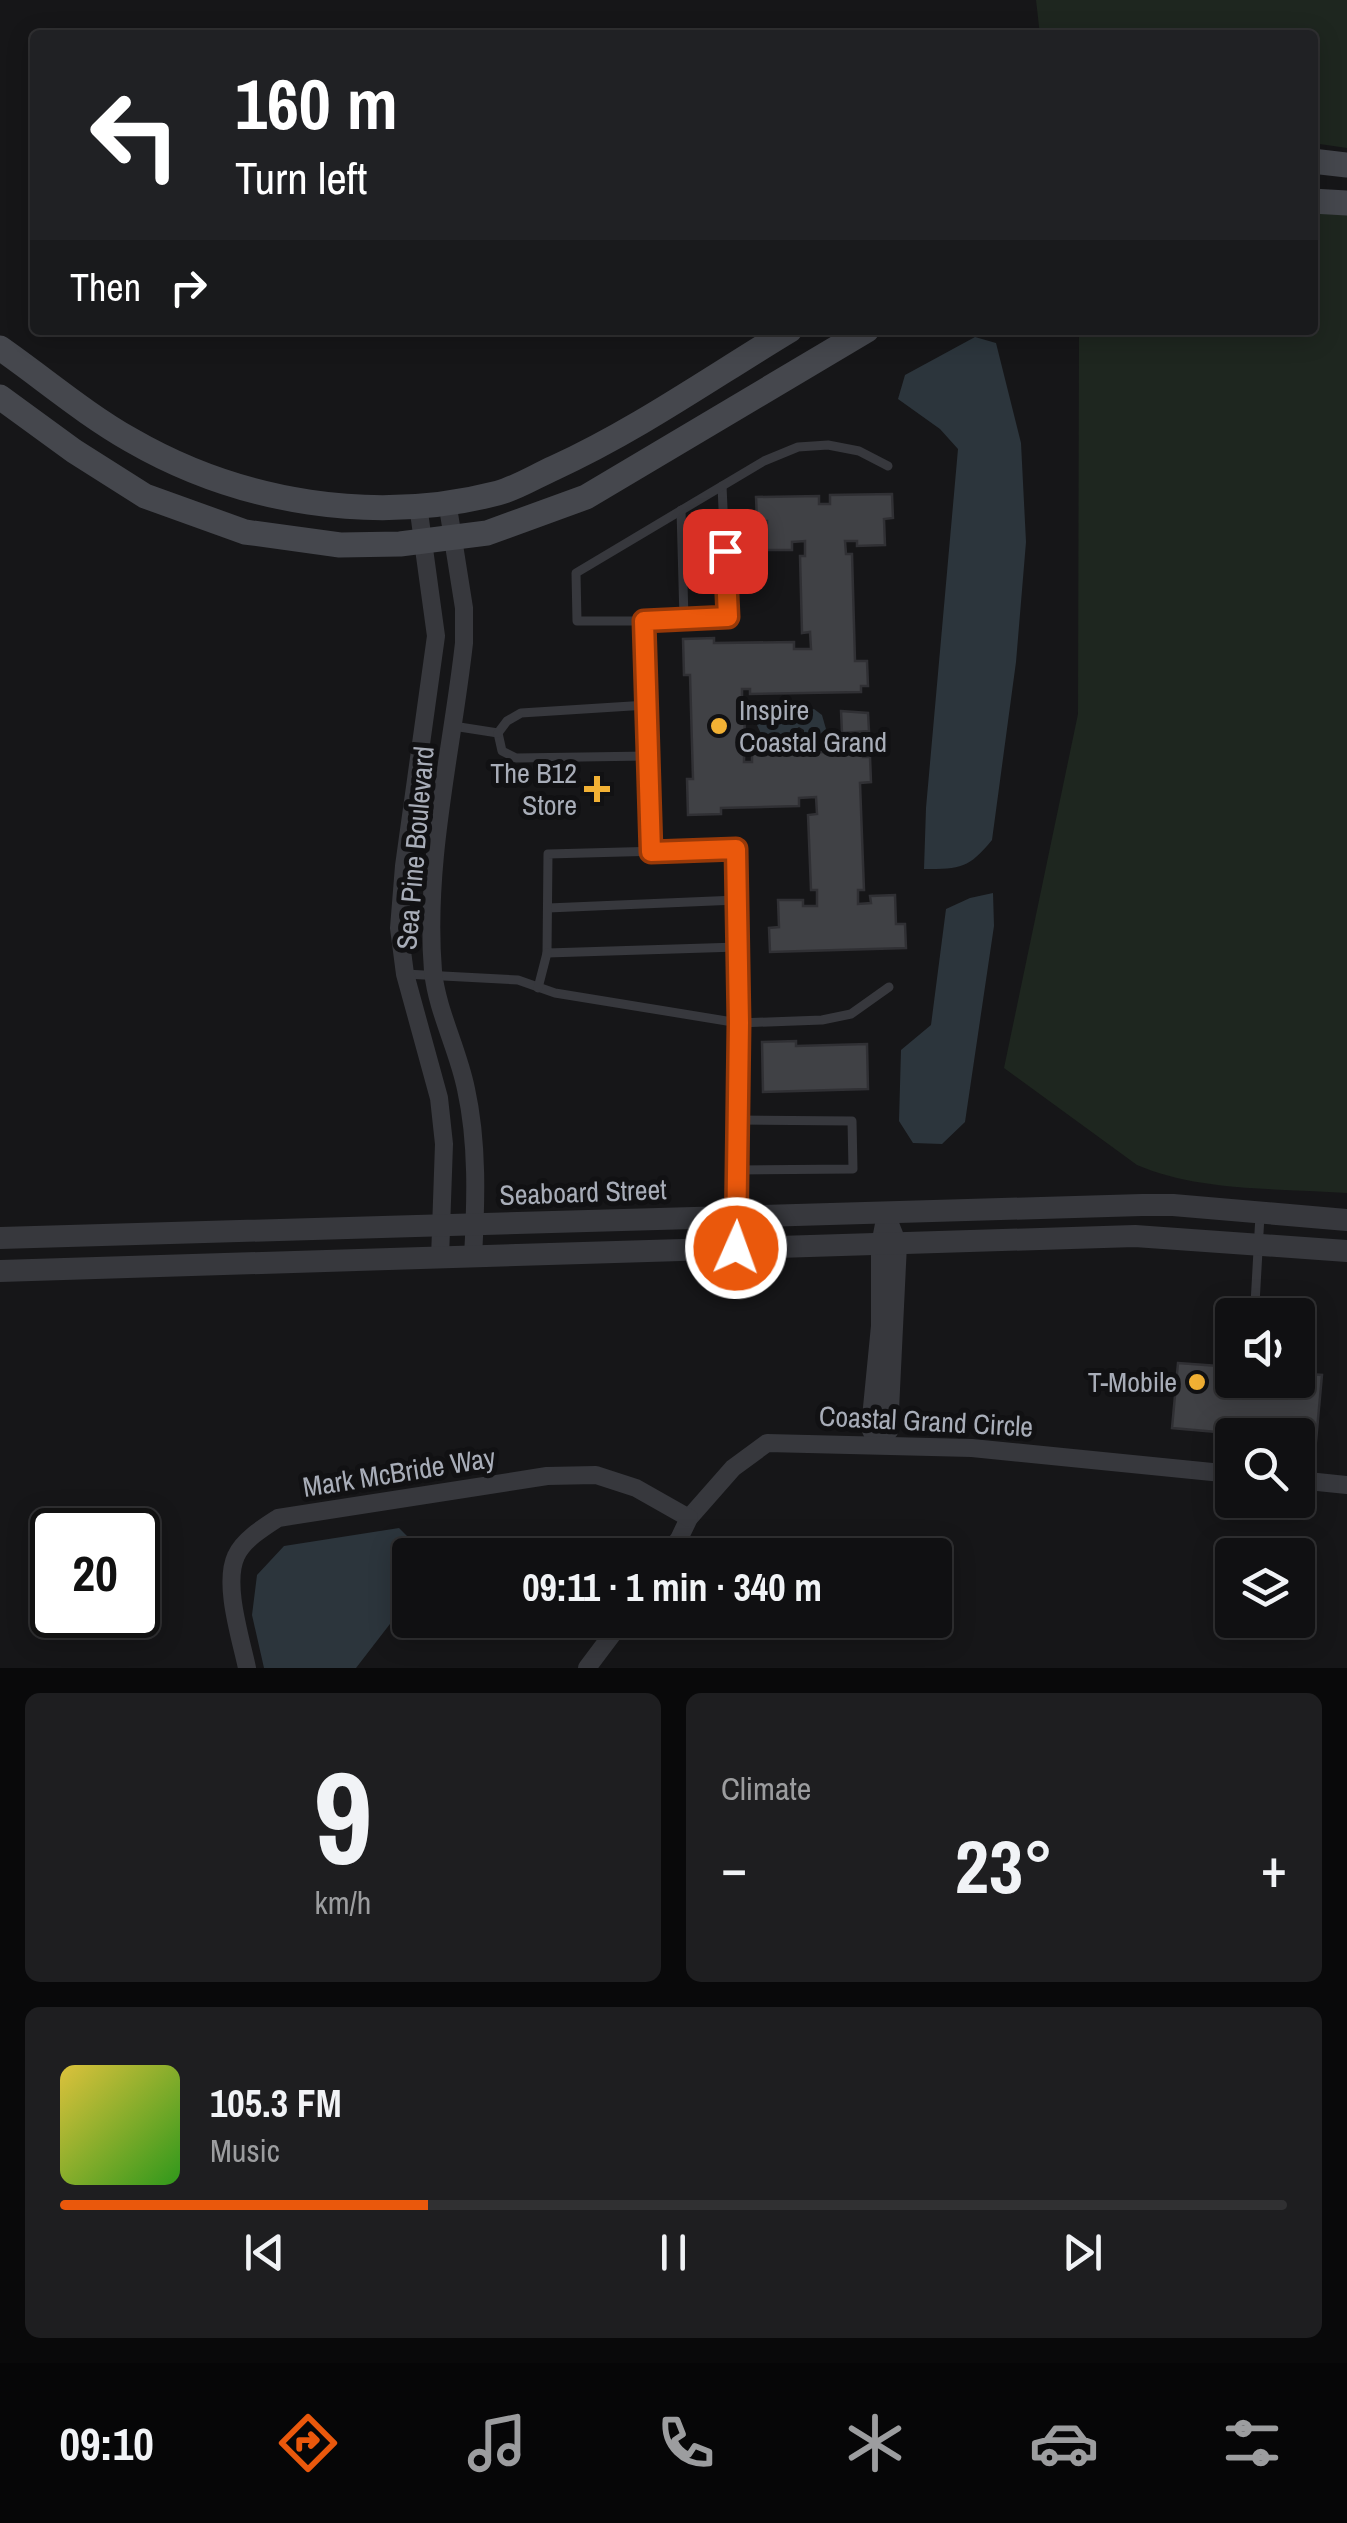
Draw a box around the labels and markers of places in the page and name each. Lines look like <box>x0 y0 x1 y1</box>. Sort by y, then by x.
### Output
pin <box>683 509 768 594</box>
place label: Inspire Coastal Grand <box>739 691 887 761</box>
marker: Inspire Coastal Grand <box>708 715 730 737</box>
place label: The B12 Store <box>490 754 577 824</box>
marker: The B12 Store <box>586 778 608 800</box>
place label: T-Mobile <box>1088 1363 1177 1401</box>
marker: T-Mobile <box>1186 1371 1208 1393</box>

